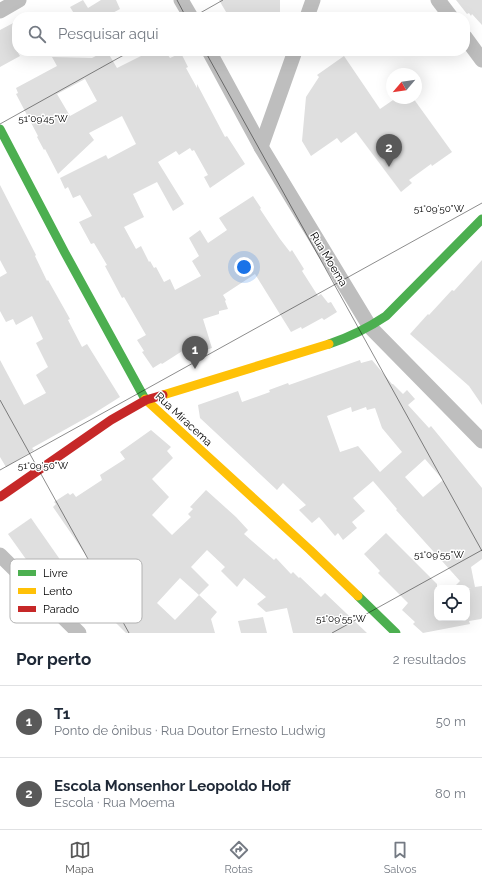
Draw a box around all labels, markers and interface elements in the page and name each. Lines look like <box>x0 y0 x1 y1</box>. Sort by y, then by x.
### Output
search box <box>12 12 470 56</box>
icon: search <box>26 23 48 45</box>
text: Pesquisar aqui <box>58 25 158 43</box>
north arrow <box>386 68 422 104</box>
text: 51°09'45"W <box>18 113 68 124</box>
pin: 2 <box>376 134 402 167</box>
text: 51°09'50"W <box>414 203 465 214</box>
street label: Rua Moema <box>307 230 350 289</box>
your location <box>234 257 254 277</box>
pin: 1 <box>182 336 208 369</box>
street label: Rua Miracema <box>153 390 215 449</box>
text: 51°09'50"W <box>18 460 69 471</box>
text: 51°09'55"W <box>414 549 464 560</box>
legend <box>10 559 142 623</box>
text: Livre <box>43 567 68 580</box>
text: Lento <box>43 585 73 598</box>
map controls <box>434 585 470 621</box>
button: locate <box>434 585 470 621</box>
text: Parado <box>43 603 79 616</box>
text: 51°09'55"W <box>316 613 366 624</box>
text: Por perto <box>16 649 91 669</box>
text: 2 resultados <box>393 652 466 667</box>
text: T1 <box>54 705 70 723</box>
text: 1 <box>26 714 32 729</box>
text: 50 m <box>436 714 466 729</box>
text: Ponto de ônibus · Rua Doutor Ernesto Ludwig <box>54 723 326 738</box>
text: Escola Monsenhor Leopoldo Hoff <box>54 777 291 795</box>
text: 2 <box>25 786 33 801</box>
text: 80 m <box>435 786 466 801</box>
text: Escola · Rua Moema <box>54 795 175 810</box>
tab: Mapa <box>65 839 94 876</box>
tab: Rotas <box>224 839 253 876</box>
tab: Salvos <box>384 839 417 876</box>

